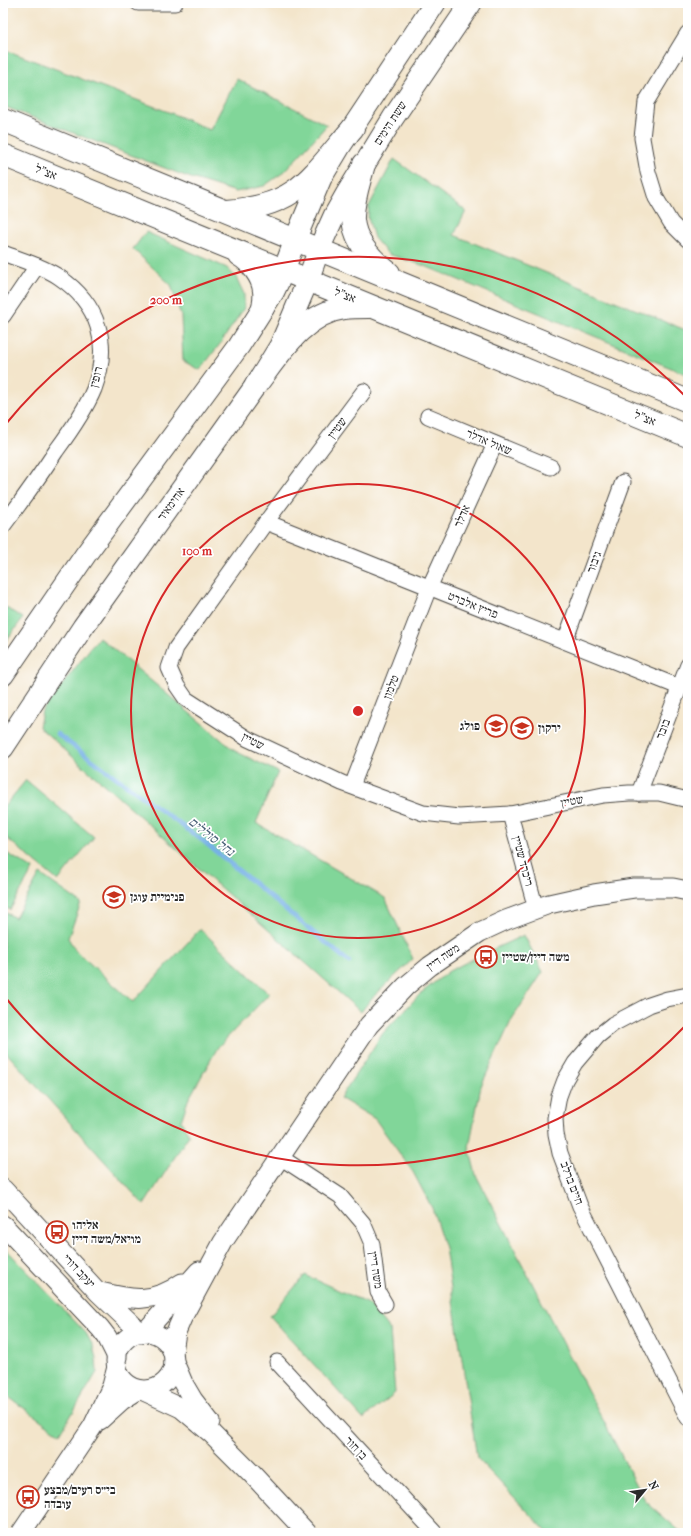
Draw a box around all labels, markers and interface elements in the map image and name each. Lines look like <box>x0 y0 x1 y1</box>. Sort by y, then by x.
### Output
street label: ששת הימים <box>371 98 409 148</box>
street label: אצ"ל <box>33 161 59 183</box>
street label: אצ"ל <box>332 284 358 306</box>
text: 200 m <box>150 293 183 307</box>
street label: רופין <box>87 365 105 389</box>
street label: אצ"ל <box>632 407 658 429</box>
street label: שטיין <box>324 415 350 441</box>
street label: שאול אדלר <box>464 426 514 458</box>
street label: אחימאיר <box>154 485 188 523</box>
street label: אדלר <box>451 503 473 529</box>
text: 100 m <box>182 544 213 558</box>
street label: גיבור <box>584 549 604 575</box>
street label: פריץ אלברט <box>446 589 500 621</box>
street label: טלמון <box>380 673 402 701</box>
centre of rings <box>351 704 365 718</box>
school or university icon: פולג <box>483 713 509 739</box>
school or university icon: ירקון <box>509 715 535 741</box>
street label: בובר <box>653 717 673 741</box>
place label: פולג <box>460 719 480 733</box>
place label: ירקון <box>538 721 561 735</box>
street label: שטיין <box>240 730 266 752</box>
street label: שטיין <box>559 792 585 810</box>
water label: נחל סוללים <box>186 814 239 860</box>
street label: ריכרד שטיין <box>510 834 536 888</box>
school or university icon: פנימיית עוגן <box>101 884 127 910</box>
place label: פנימיית עוגן <box>130 890 184 904</box>
street label: משה דיין <box>424 941 462 973</box>
bus stop icon: משה דיין/שטיין <box>473 944 499 970</box>
place label: משה דיין/שטיין <box>502 950 569 964</box>
street label: חיים ברלב <box>557 1159 587 1207</box>
place label: אליהו מויאל/משה דיין <box>72 1218 141 1246</box>
bus stop icon: אליהו מויאל/משה דיין <box>44 1219 70 1245</box>
street label: משה דיין <box>366 1250 386 1290</box>
street label: יעקב דורי <box>60 1251 98 1291</box>
street label: בן חור <box>342 1433 370 1463</box>
north arrow <box>625 1470 665 1510</box>
text: N <box>646 1479 661 1493</box>
place label: בי״ס רעים/מבצע עובדה <box>44 1483 116 1511</box>
bus stop icon: בי״ס רעים/מבצע עובדה <box>15 1484 41 1510</box>

